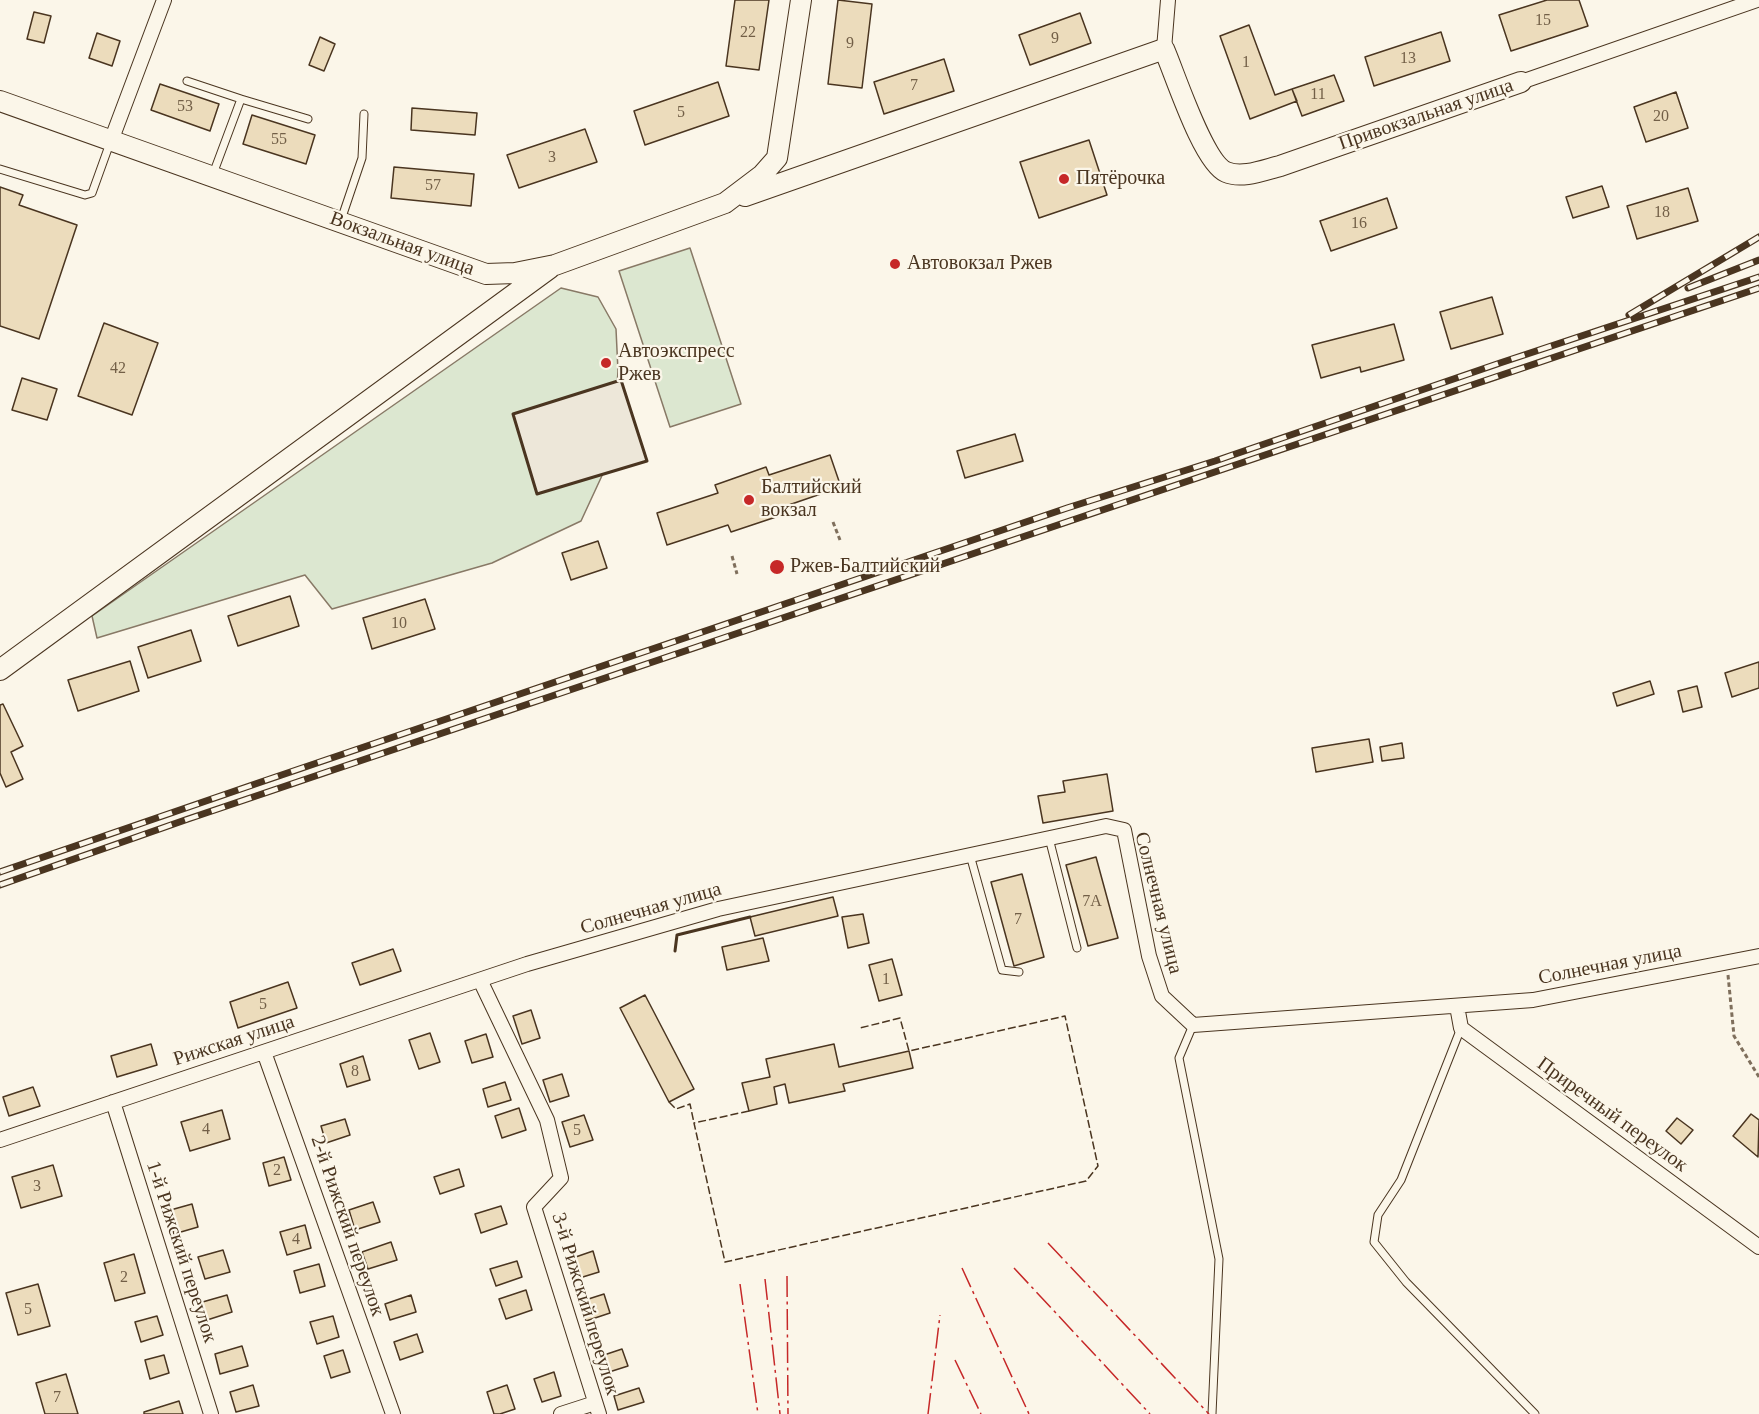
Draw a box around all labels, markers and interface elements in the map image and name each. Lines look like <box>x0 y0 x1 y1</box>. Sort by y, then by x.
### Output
house number: 15 <box>1535 11 1551 31</box>
house number: 22 <box>740 23 756 43</box>
house number: 9 <box>1051 29 1059 49</box>
house number: 9 <box>846 34 854 54</box>
house number: 13 <box>1400 49 1416 69</box>
house number: 1 <box>1242 53 1250 73</box>
street label: Привокзальная улица <box>1336 74 1516 156</box>
house number: 7 <box>910 76 918 96</box>
house number: 11 <box>1310 85 1326 105</box>
house number: 53 <box>177 97 193 117</box>
house number: 5 <box>677 103 685 123</box>
house number: 20 <box>1653 107 1669 127</box>
house number: 55 <box>271 130 287 150</box>
house number: 3 <box>548 148 556 168</box>
place label: Пятёрочка <box>1076 167 1165 191</box>
marker: Пятёрочка <box>1057 172 1071 186</box>
house number: 57 <box>425 176 441 196</box>
house number: 18 <box>1654 203 1670 223</box>
street label: Вокзальная улица <box>326 207 478 281</box>
house number: 16 <box>1351 214 1367 234</box>
place label: Автовокзал Ржев <box>907 252 1053 276</box>
marker: Автовокзал Ржев <box>888 257 902 271</box>
place label: Автоэкспресс Ржев <box>618 340 735 387</box>
marker: Автоэкспресс Ржев <box>599 356 613 370</box>
house number: 42 <box>110 359 126 379</box>
place label: Балтийский вокзал <box>761 476 862 523</box>
marker: Балтийский вокзал <box>742 493 756 507</box>
place label: Ржев-Балтийский <box>790 555 940 579</box>
marker: Ржев-Балтийский <box>768 558 786 576</box>
house number: 10 <box>391 614 407 634</box>
street label: Солнечная улица <box>1129 830 1187 976</box>
street label: Солнечная улица <box>578 877 724 941</box>
house number: 7А <box>1082 892 1102 912</box>
house number: 7 <box>1014 910 1022 930</box>
street label: Солнечная улица <box>1536 939 1684 991</box>
house number: 1 <box>882 970 890 990</box>
house number: 5 <box>259 995 267 1015</box>
street label: Рижская улица <box>170 1010 298 1072</box>
street label: Приречный переулок <box>1532 1052 1692 1178</box>
house number: 8 <box>351 1062 359 1082</box>
house number: 4 <box>202 1120 210 1140</box>
house number: 5 <box>573 1121 581 1141</box>
street label: 2-й Рижский переулок <box>305 1133 389 1319</box>
street label: 1-й Рижский переулок <box>140 1158 222 1346</box>
house number: 2 <box>273 1161 281 1181</box>
house number: 3 <box>33 1177 41 1197</box>
street label: 3-й Рижский переулок <box>546 1210 624 1398</box>
house number: 4 <box>292 1230 300 1250</box>
house number: 2 <box>120 1268 128 1288</box>
house number: 5 <box>24 1300 32 1320</box>
house number: 7 <box>53 1388 61 1408</box>

